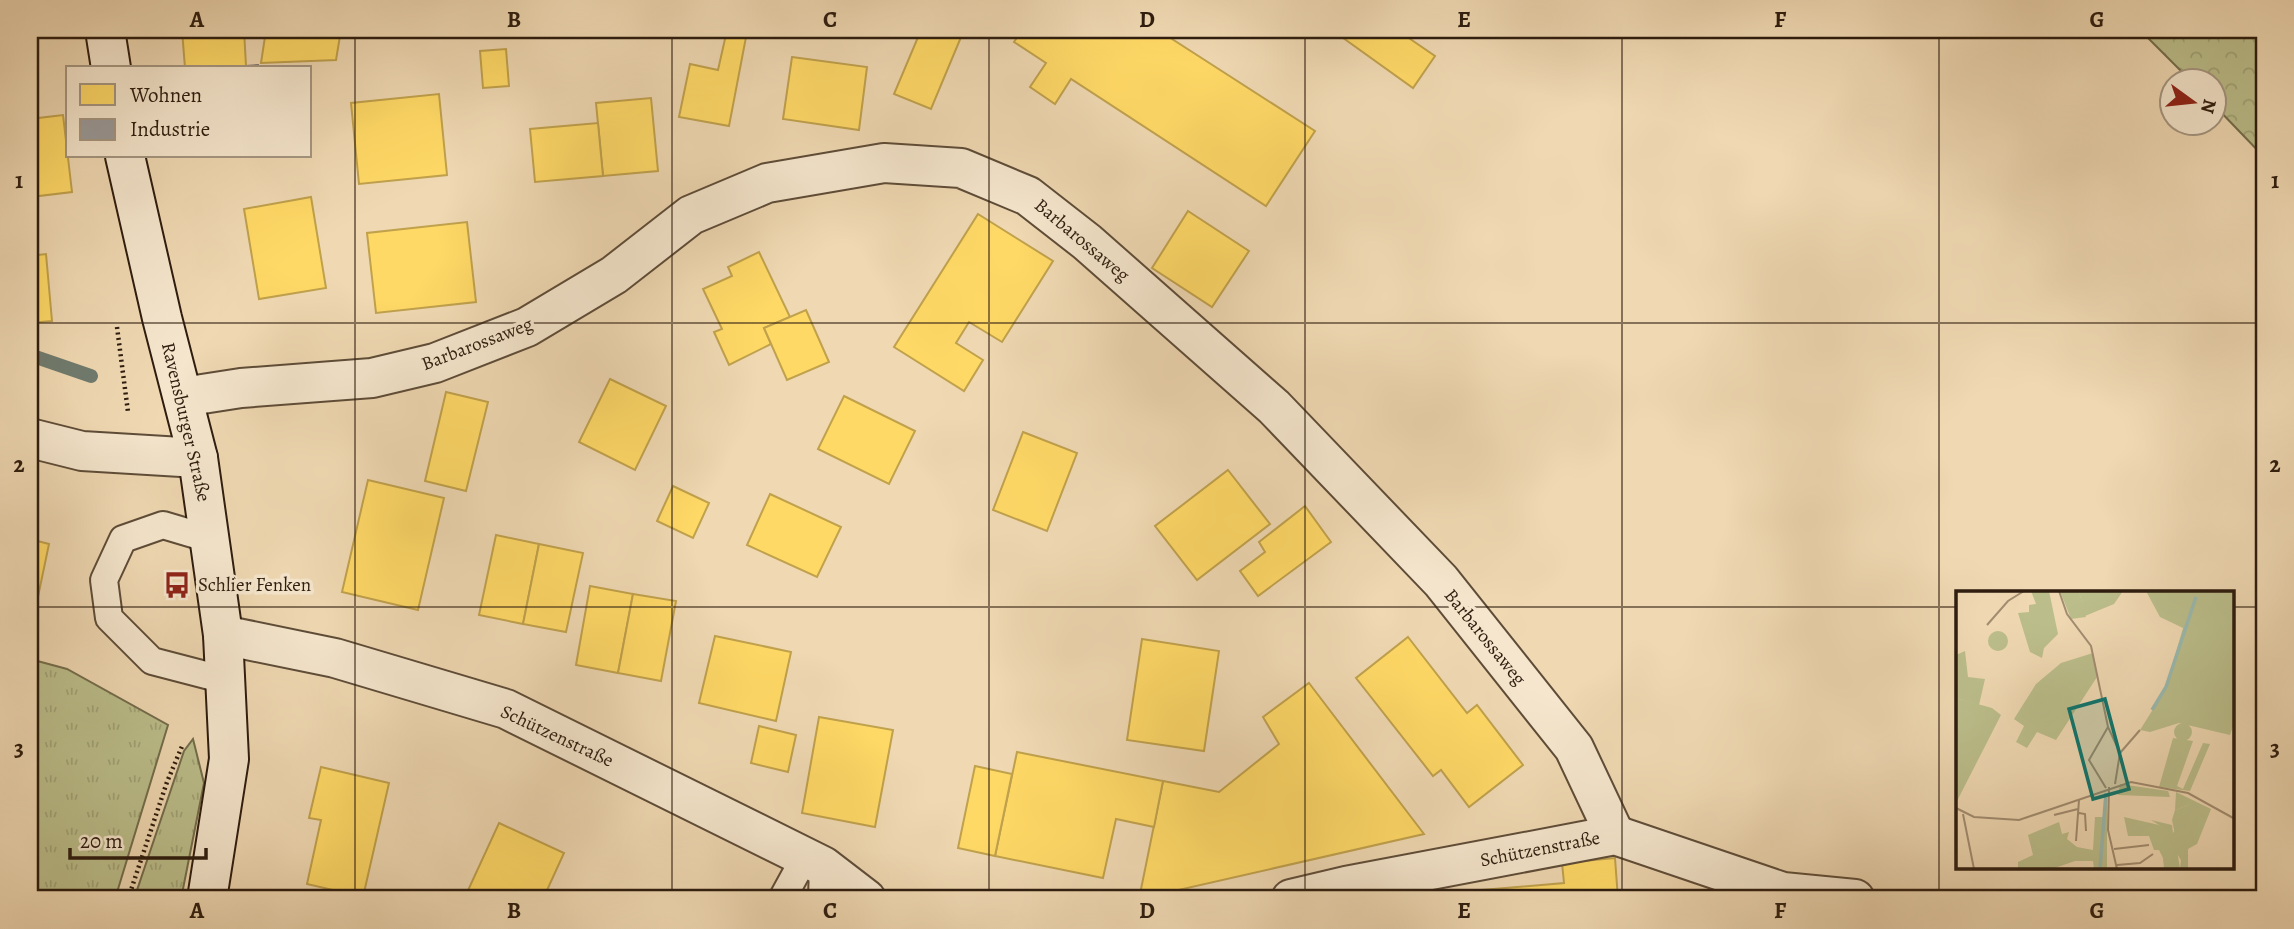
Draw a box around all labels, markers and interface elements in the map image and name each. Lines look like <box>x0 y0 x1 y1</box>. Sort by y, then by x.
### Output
text: A <box>189 4 205 35</box>
text: B <box>507 4 521 35</box>
text: C <box>823 4 837 35</box>
text: D <box>1139 4 1155 35</box>
text: E <box>1457 4 1471 35</box>
text: F <box>1774 4 1787 35</box>
text: G <box>2089 4 2105 35</box>
legend <box>66 66 312 158</box>
north arrow <box>2158 66 2228 136</box>
text: Wohnen <box>129 81 202 109</box>
text: N <box>2194 96 2223 116</box>
text: Industrie <box>130 115 210 143</box>
text: 1 <box>15 165 23 196</box>
text: 1 <box>2271 165 2279 196</box>
street label: Barbarossaweg <box>1029 192 1136 288</box>
street label: Barbarossaweg <box>418 311 537 377</box>
street label: Ravensburger Straße <box>155 340 217 504</box>
text: 2 <box>13 449 25 480</box>
text: 2 <box>2269 449 2281 480</box>
bus stop icon: Schlier Fenken <box>162 570 192 600</box>
place label: Schlier Fenken <box>198 572 311 598</box>
street label: Barbarossaweg <box>1438 583 1532 691</box>
inset map <box>1956 591 2234 870</box>
street label: Schützenstraße <box>496 699 618 773</box>
text: 3 <box>14 733 24 764</box>
text: 3 <box>2270 733 2280 764</box>
scale bar <box>70 817 206 861</box>
street label: Schützenstraße <box>1478 825 1602 873</box>
text: 20 m <box>80 827 123 855</box>
text: A <box>189 895 205 926</box>
text: B <box>507 895 521 926</box>
text: C <box>823 895 837 926</box>
text: D <box>1139 895 1155 926</box>
text: E <box>1457 895 1471 926</box>
text: F <box>1774 895 1787 926</box>
text: G <box>2089 895 2105 926</box>

